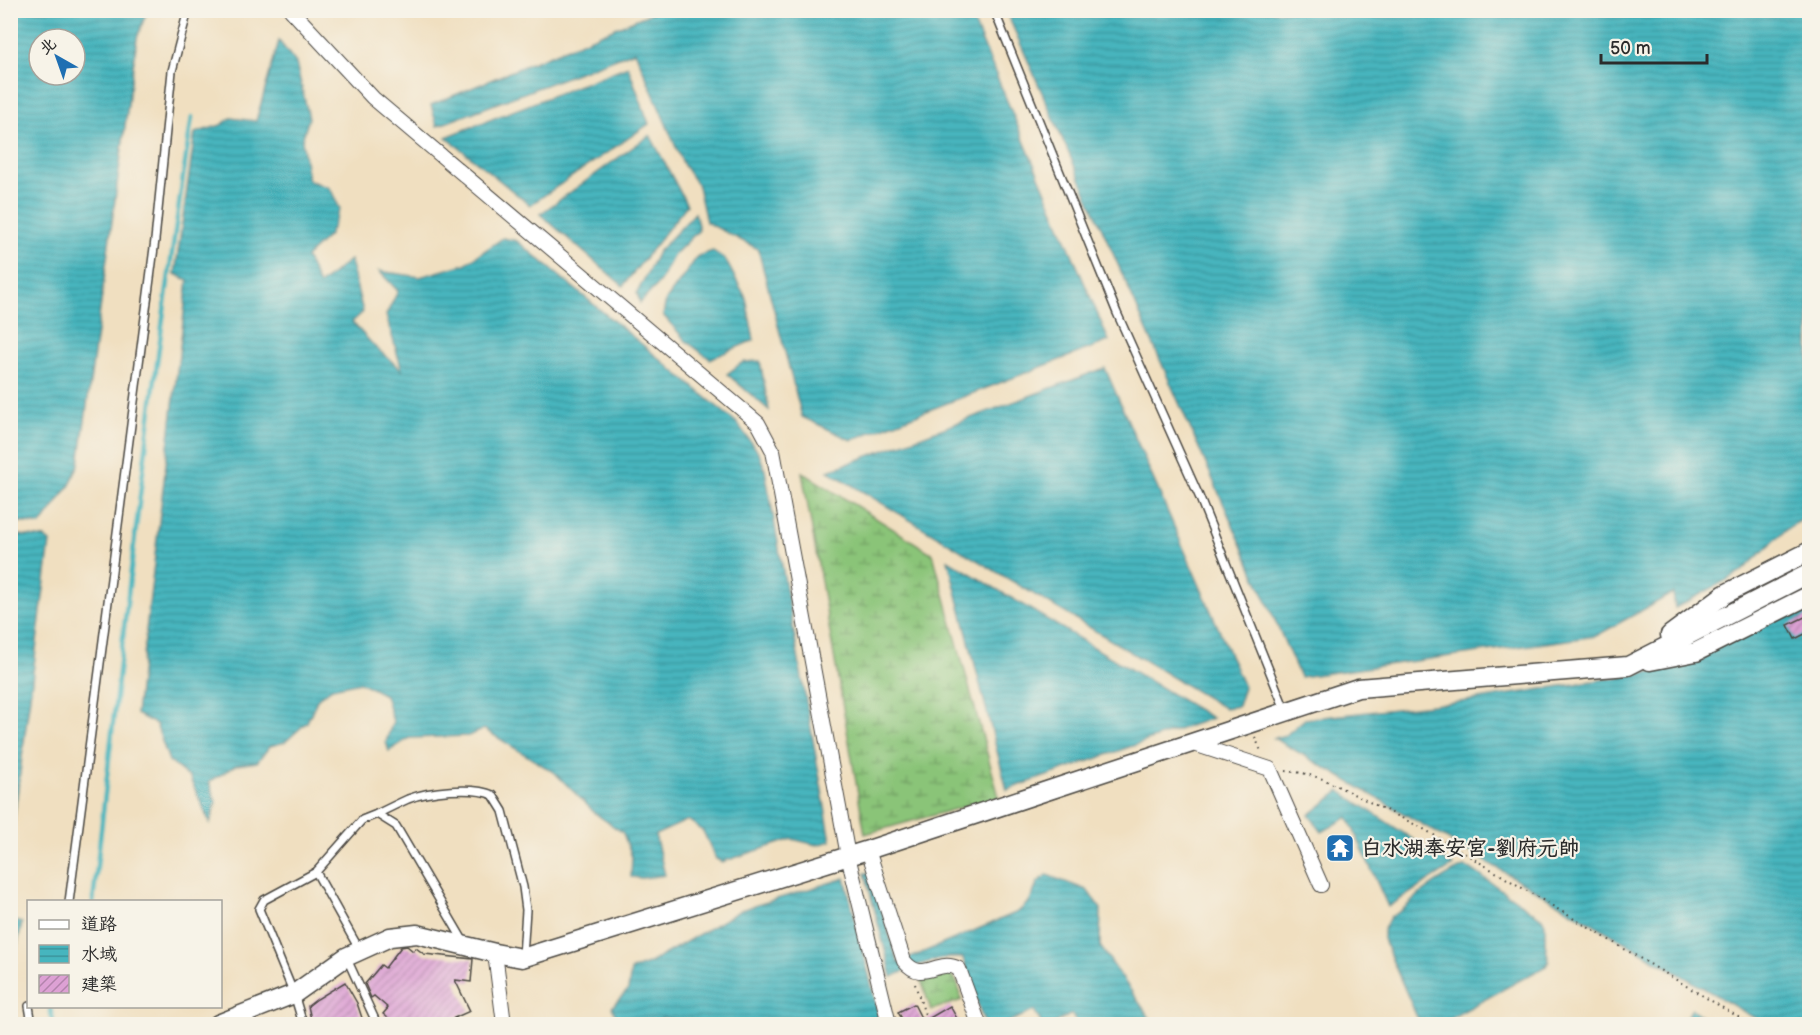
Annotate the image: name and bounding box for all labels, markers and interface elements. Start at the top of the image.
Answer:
north arrow [27,27,87,87]
scale bar [1601,27,1708,65]
text: 北 [36,34,61,59]
text: 50 m [1610,38,1651,59]
temple icon: 白水湖奉安宮-劉府元帥 [1324,832,1356,864]
place label: 白水湖奉安宮-劉府元帥 [1361,836,1580,861]
legend [27,900,222,1008]
text: 道路 [81,914,117,935]
text: 水域 [81,944,117,965]
text: 建築 [81,974,117,995]

